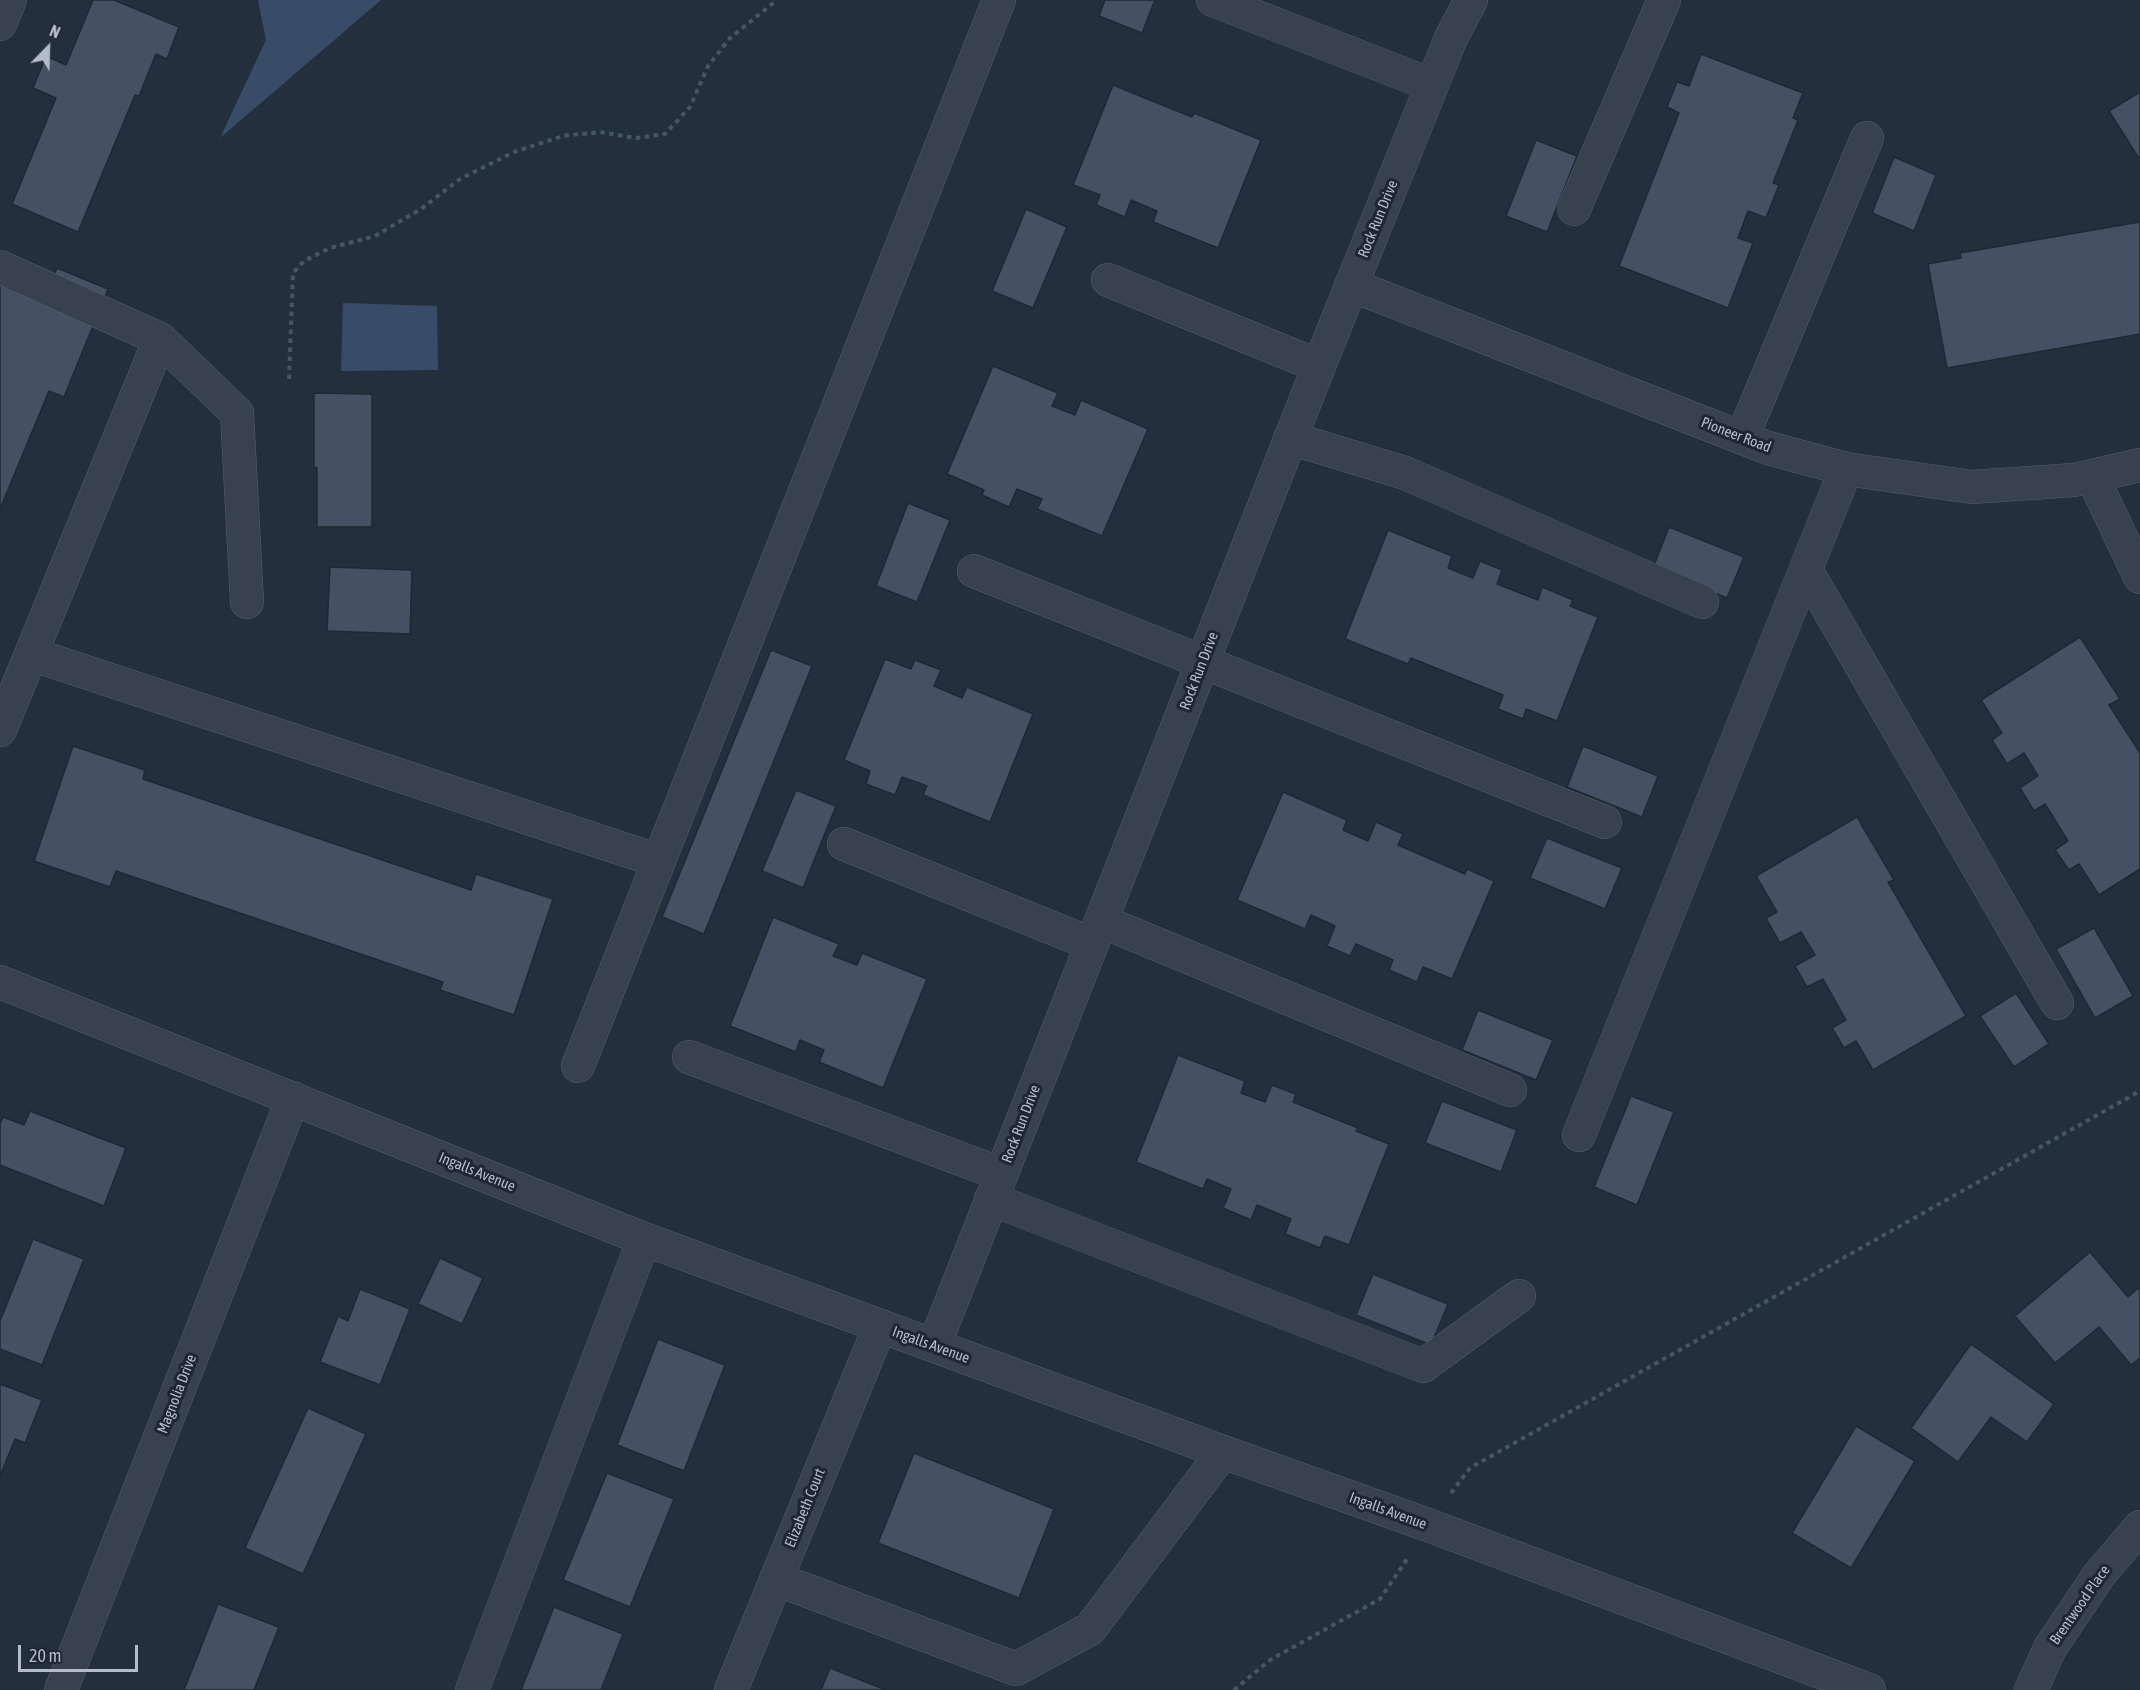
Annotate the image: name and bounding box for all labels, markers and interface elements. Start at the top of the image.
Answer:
north arrow [18,18,78,78]
text: N [47,21,63,42]
street label: Rock Run Drive [1354,178,1402,260]
street label: Pioneer Road [1698,413,1774,457]
street label: Rock Run Drive [1176,630,1222,712]
street label: Rock Run Drive [998,1083,1044,1165]
street label: Ingalls Avenue [436,1148,518,1196]
street label: Ingalls Avenue [890,1323,972,1367]
street label: Magnolia Drive [154,1352,200,1436]
street label: Elizabeth Court [781,1466,829,1550]
street label: Ingalls Avenue [1347,1489,1429,1533]
street label: Brentwood Place [2046,1562,2114,1648]
scale bar [21,1633,141,1671]
text: 20 m [29,1645,61,1666]

